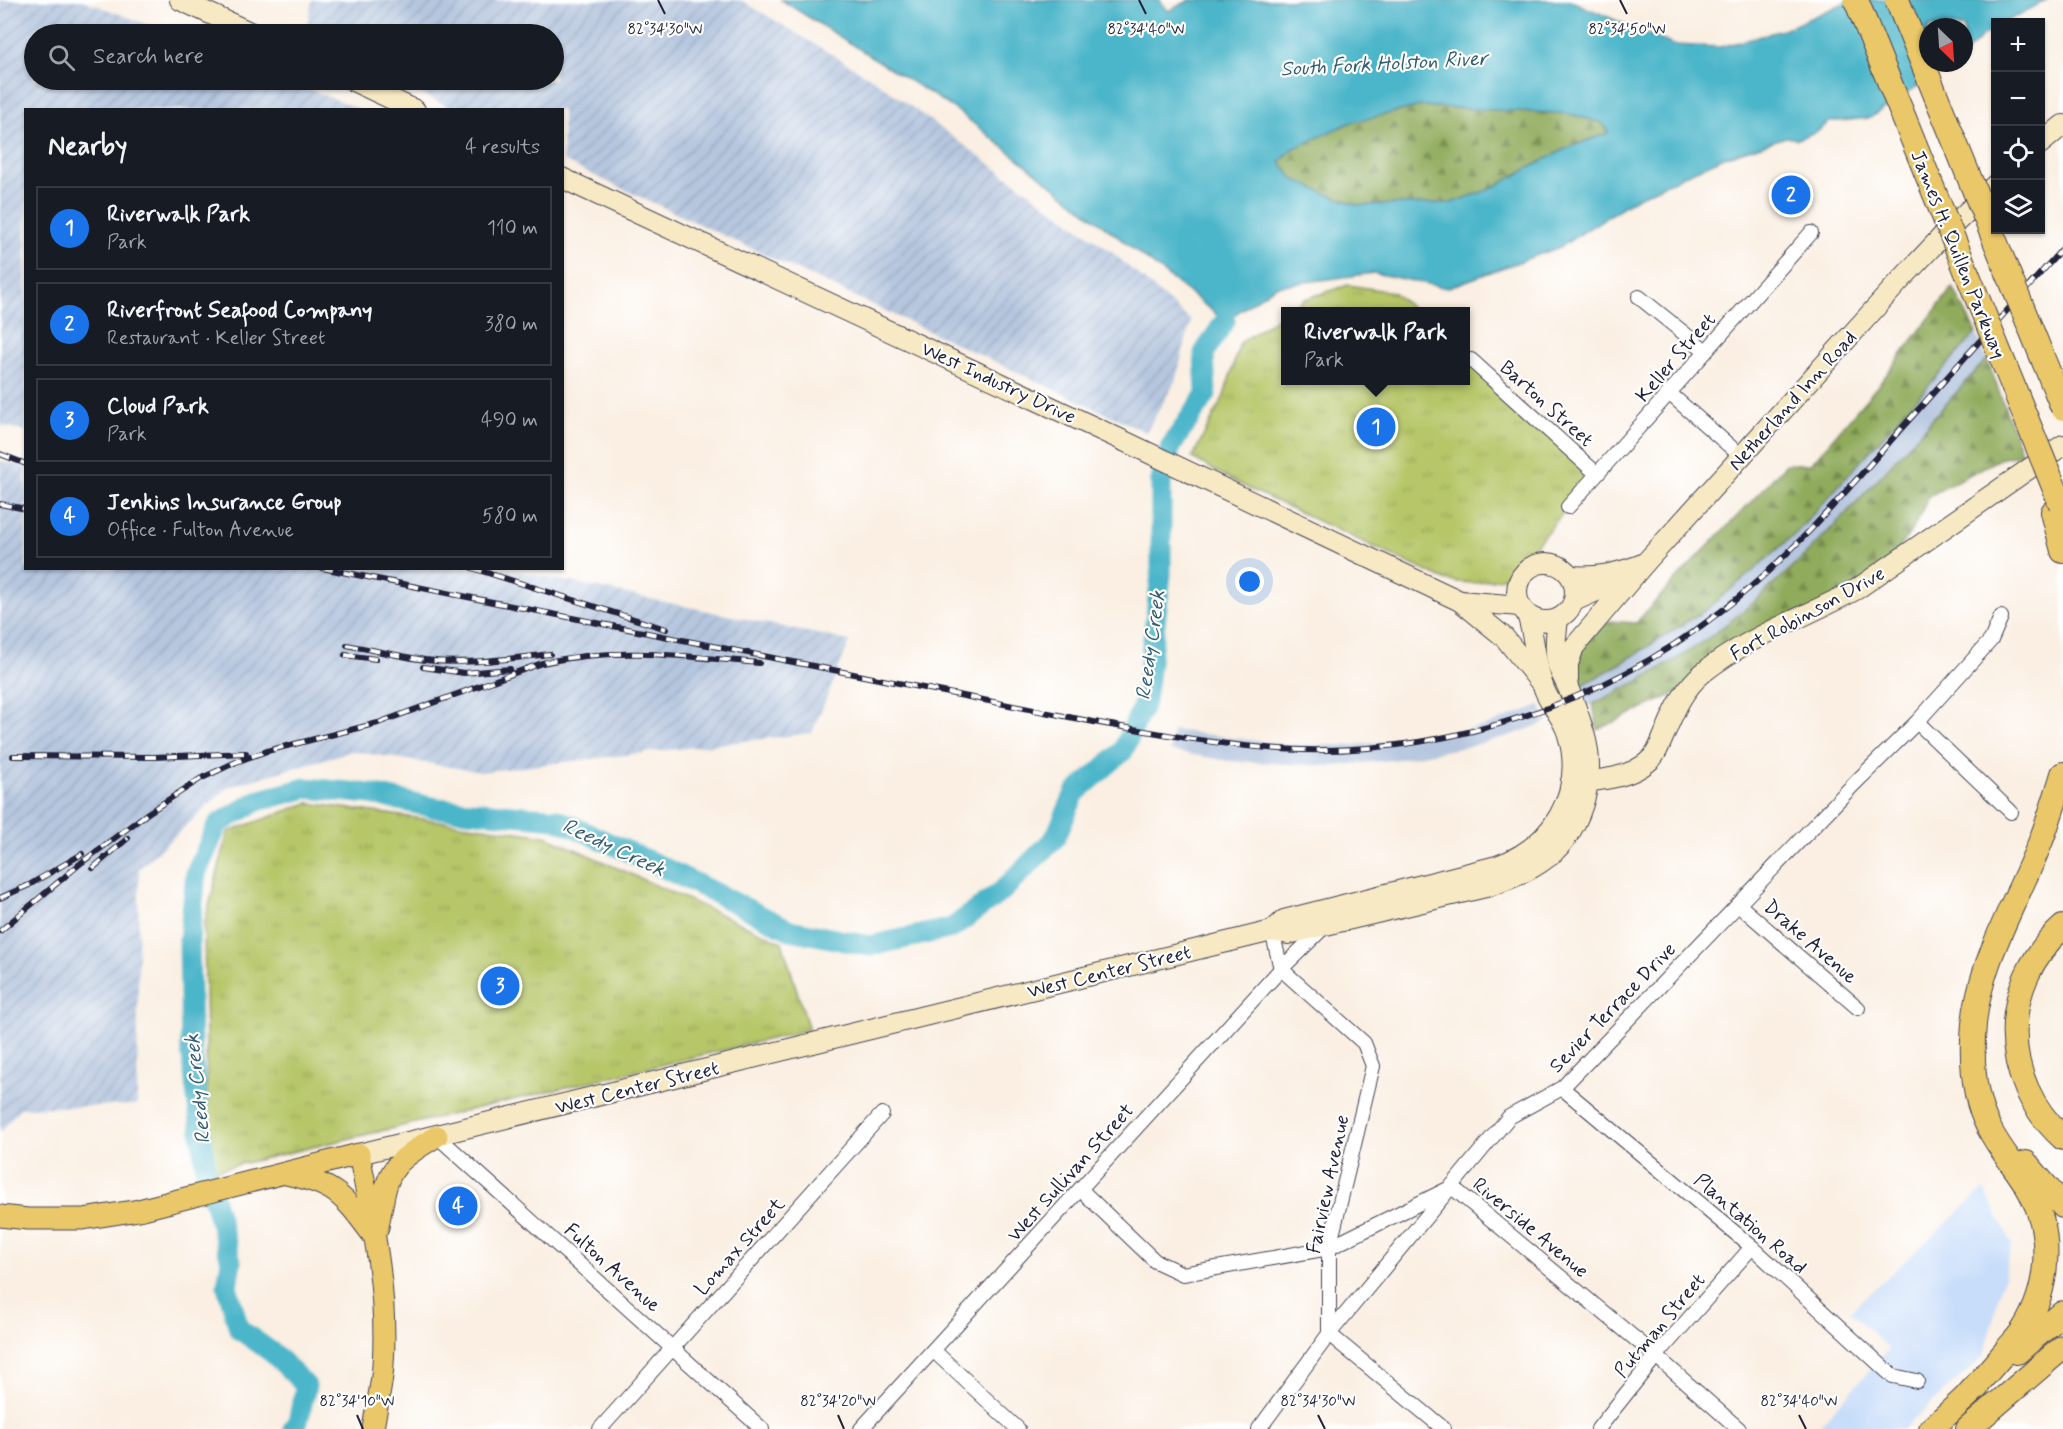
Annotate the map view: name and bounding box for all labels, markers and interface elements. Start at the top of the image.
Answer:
north arrow [1919,18,1973,72]
map controls [1991,18,2045,234]
button: + [1991,18,2045,72]
text: 82°34'30"W [628,20,702,40]
text: 82°34'40"W [1108,20,1184,40]
text: 82°34'50"W [1588,20,1666,40]
search box [24,24,564,90]
icon: search [45,41,78,74]
text: Search here [93,43,204,71]
water label: South Fork Holston River [1280,44,1491,83]
button: − [1991,72,2045,126]
button: locate [1991,126,2045,180]
text: Nearby [48,130,127,164]
text: 4 results [465,134,540,161]
street label: James H. Quillen Parkway [1903,146,2012,363]
pin: 2 [1772,172,1810,218]
button: layers [1991,180,2045,234]
text: Riverwalk Park [107,201,250,229]
text: 1 [65,215,74,242]
text: 110 m [487,215,538,242]
text: Park [107,229,147,256]
text: Riverfront Seafood Company [107,297,372,325]
popup [1281,307,1470,385]
street label: Keller Street [1630,308,1722,408]
text: 2 [65,311,74,338]
text: 380 m [485,311,538,338]
text: Riverwalk Park [1304,319,1447,347]
text: Restaurant · Keller Street [107,325,325,352]
street label: Netherland Inn Road [1723,325,1863,477]
street label: West Industry Drive [917,336,1080,431]
text: Park [1304,347,1344,374]
street label: Barton Street [1493,355,1599,453]
text: Cloud Park [107,393,209,421]
pin: 1 [1356,404,1396,450]
text: 3 [65,407,74,434]
text: 490 m [481,407,538,434]
text: Park [107,421,147,448]
text: Jenkins Insurance Group [107,489,342,517]
text: 4 [64,503,75,530]
text: 580 m [482,503,538,530]
text: Office · Fulton Avenue [107,517,294,544]
street label: Fort Robinson Drive [1726,561,1890,668]
your location [1235,567,1264,596]
water label: Reedy Creek [1129,588,1173,702]
water label: Reedy Creek [558,812,670,884]
street label: Drake Avenue [1757,894,1863,990]
street label: Sevier Terrace Drive [1544,937,1683,1079]
street label: West Center Street [1025,939,1194,1006]
pin: 3 [480,964,520,1008]
water label: Reedy Creek [178,1032,218,1145]
street label: West Center Street [553,1055,722,1122]
street label: West Sullivan Street [1002,1098,1141,1248]
street label: Fairview Avenue [1301,1113,1356,1256]
street label: Plantation Road [1688,1167,1812,1281]
street label: Riverside Avenue [1466,1172,1594,1285]
pin: 4 [438,1184,478,1228]
street label: Lomax Street [689,1192,792,1302]
street label: Fulton Avenue [558,1217,666,1319]
street label: Putman Street [1608,1268,1712,1384]
text: 82°34'10"W [320,1392,394,1412]
text: 82°34'20"W [800,1392,876,1412]
text: 82°34'30"W [1281,1392,1355,1412]
text: 82°34'40"W [1761,1392,1837,1412]

